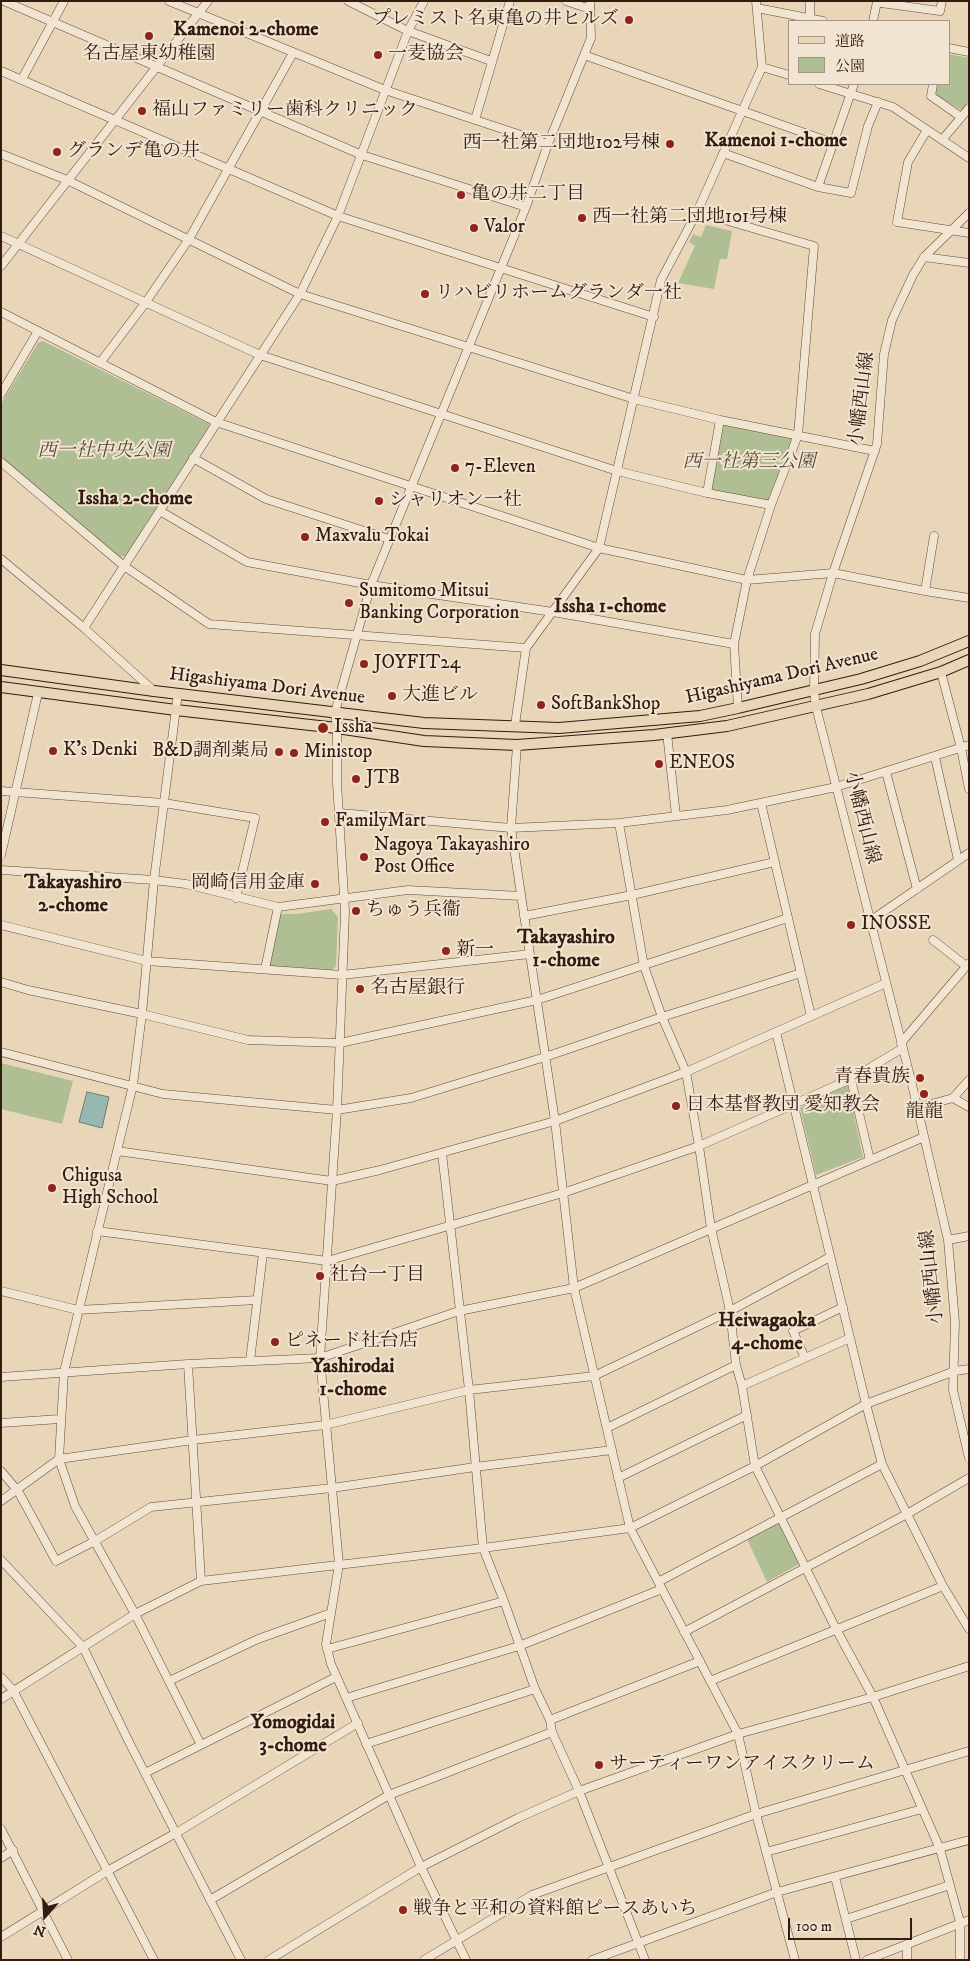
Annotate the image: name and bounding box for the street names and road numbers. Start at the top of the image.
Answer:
street label: 小幡西山線 [846,350,880,448]
street label: Higashiyama Dori Avenue [683,644,881,710]
street label: Higashiyama Dori Avenue [168,664,366,710]
street label: 小幡西山線 [838,769,884,867]
street label: 小幡西山線 [917,1229,949,1325]

